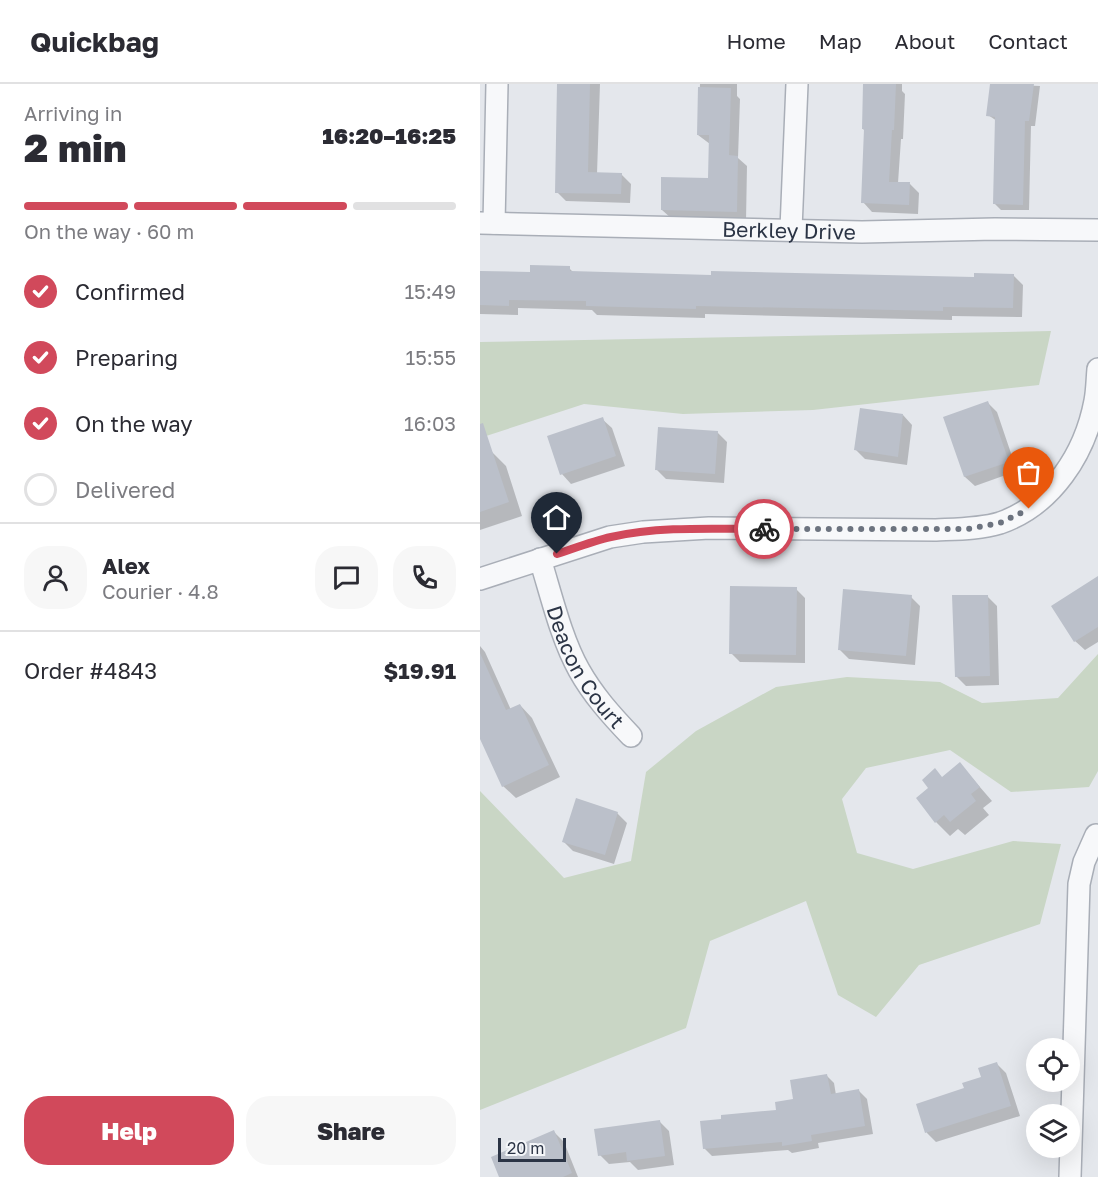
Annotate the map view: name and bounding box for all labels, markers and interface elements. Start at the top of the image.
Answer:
text: Quickbag [30,25,159,58]
text: Home [726,28,786,54]
text: Map [819,28,862,54]
text: About [895,28,955,54]
text: Contact [988,28,1068,54]
text: Arriving in [24,101,122,125]
text: 16:20–16:25 [322,122,456,149]
text: 2 min [24,124,127,171]
street label: Berkley Drive [722,216,856,245]
text: On the way · 60 m [24,219,194,243]
icon: check [24,275,57,308]
text: Confirmed [75,278,185,305]
text: 15:49 [404,279,456,303]
icon: check [24,341,57,374]
text: Preparing [75,344,178,371]
text: 15:55 [406,345,456,369]
icon: check [24,407,57,440]
text: On the way [75,410,193,437]
text: 16:03 [404,411,456,435]
pin [1003,447,1054,509]
icon: bag [1012,456,1045,489]
text: Delivered [75,476,175,503]
pin [531,492,582,554]
courier [734,499,794,559]
icon: home [540,501,573,534]
icon: bike [748,513,781,546]
button: person [24,546,87,609]
button: chat [315,546,378,609]
button: phone [393,546,456,609]
text: Alex [102,552,150,579]
text: Courier · 4.8 [102,579,219,603]
street label: Deacon Court [542,602,630,734]
text: Order #4843 [24,657,157,684]
text: $19.91 [384,657,456,684]
map controls [1026,1038,1080,1158]
button: locate [1026,1038,1080,1092]
button: Help [24,1096,234,1165]
button: Share [246,1096,456,1165]
button: layers [1026,1104,1080,1158]
scale bar [498,1135,566,1162]
text: 20 m [507,1138,544,1158]

